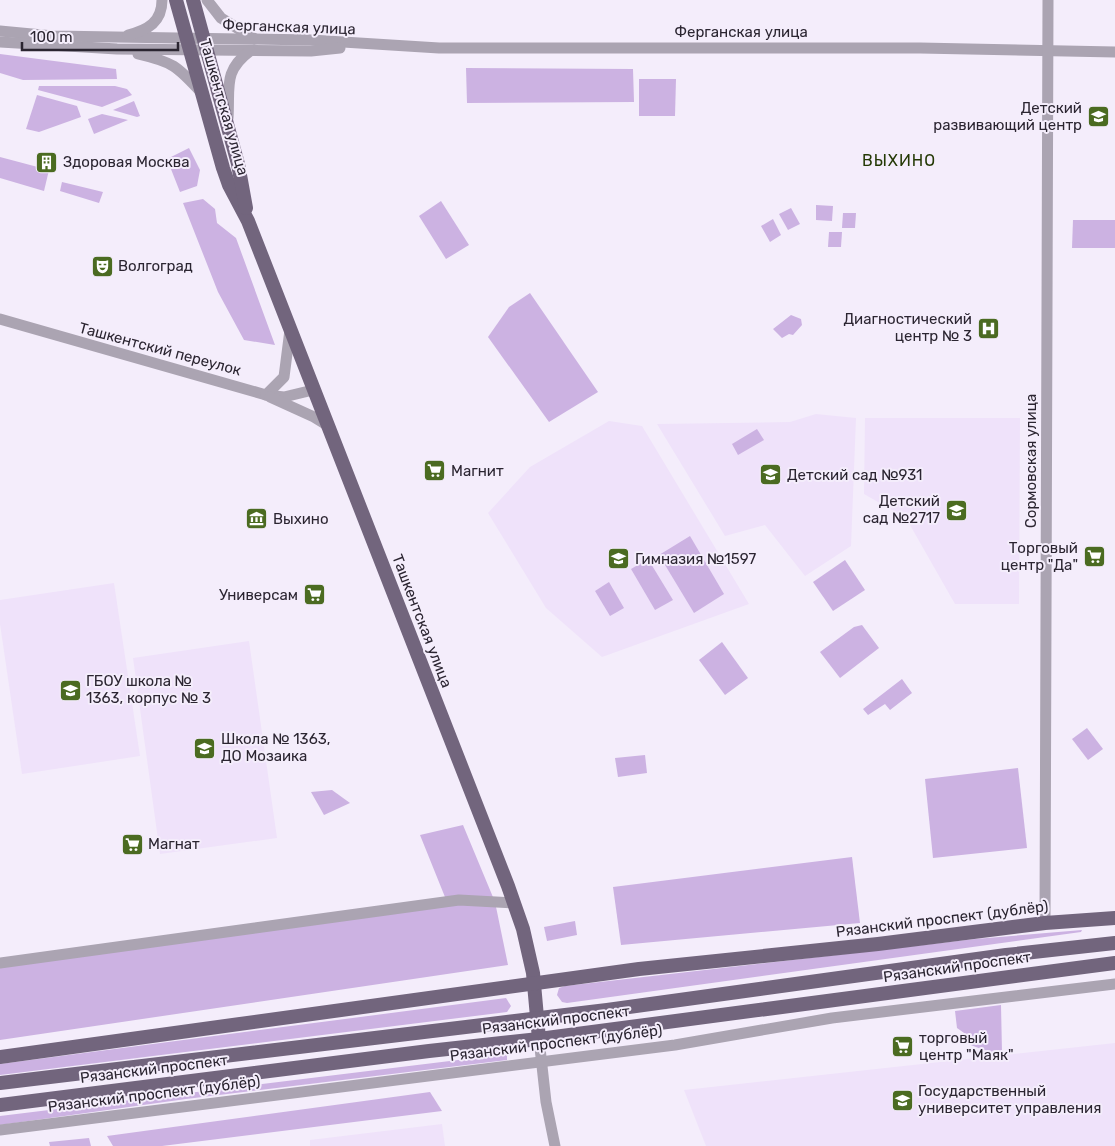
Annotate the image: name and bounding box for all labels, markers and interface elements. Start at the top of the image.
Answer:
street label: Ферганская улица [222,16,356,38]
scale bar [22,20,179,52]
street label: Ферганская улица [674,23,808,41]
text: 100 m [30,28,72,46]
street label: Ташкентская улица [196,37,252,177]
place label: Детский развивающий центр [933,99,1082,134]
school or university icon: Детский развивающий центр [1086,105,1110,129]
building icon: Здоровая Москва [35,150,59,174]
district label: ВЫХИНО [862,151,936,170]
place label: Здоровая Москва [63,153,190,171]
theatre icon: Волгоград [90,254,114,278]
place label: Волгоград [118,257,193,275]
place label: Диагностический центр № 3 [843,310,972,345]
hospital icon: Диагностический центр № 3 [976,316,1000,340]
street label: Ташкентский переулок [77,319,243,379]
street label: Сормовская улица [1022,394,1040,528]
supermarket icon: Магнит [423,459,447,483]
place label: Магнит [451,462,504,480]
school or university icon: Детский сад №931 [759,463,783,487]
place label: Детский сад №931 [787,466,922,484]
place label: Детский сад №2717 [863,492,940,527]
school or university icon: Детский сад №2717 [944,498,968,522]
museum icon: Выхино [245,507,269,531]
place label: Выхино [273,510,329,528]
place label: Торговый центр "Да" [1001,539,1078,574]
supermarket icon: Торговый центр "Да" [1082,545,1106,569]
school or university icon: Гимназия №1597 [607,547,631,571]
place label: Гимназия №1597 [635,550,757,568]
street label: Ташкентская улица [388,552,456,690]
supermarket icon: Универсам [302,583,326,607]
place label: Универсам [219,586,298,604]
place label: ГБОУ школа № 1363, корпус № 3 [86,672,211,707]
school or university icon: ГБОУ школа № 1363, корпус № 3 [58,678,82,702]
place label: Школа № 1363, ДО Мозаика [221,730,330,765]
school or university icon: Школа № 1363, ДО Мозаика [193,736,217,760]
supermarket icon: Магнат [120,832,144,856]
place label: Магнат [148,835,200,853]
street label: Рязанский проспект (дублёр) [835,897,1049,941]
street label: Рязанский проспект [882,948,1032,986]
street label: Рязанский проспект [481,1002,631,1038]
street label: Рязанский проспект (дублёр) [449,1021,663,1065]
place label: торговый центр "Маяк" [919,1029,1014,1064]
supermarket icon: торговый центр "Маяк" [891,1035,915,1059]
street label: Рязанский проспект [79,1051,229,1087]
street label: Рязанский проспект (дублёр) [47,1072,261,1116]
place label: Государственный университет управления [918,1082,1101,1117]
school or university icon: Государственный университет управления [890,1088,914,1112]

